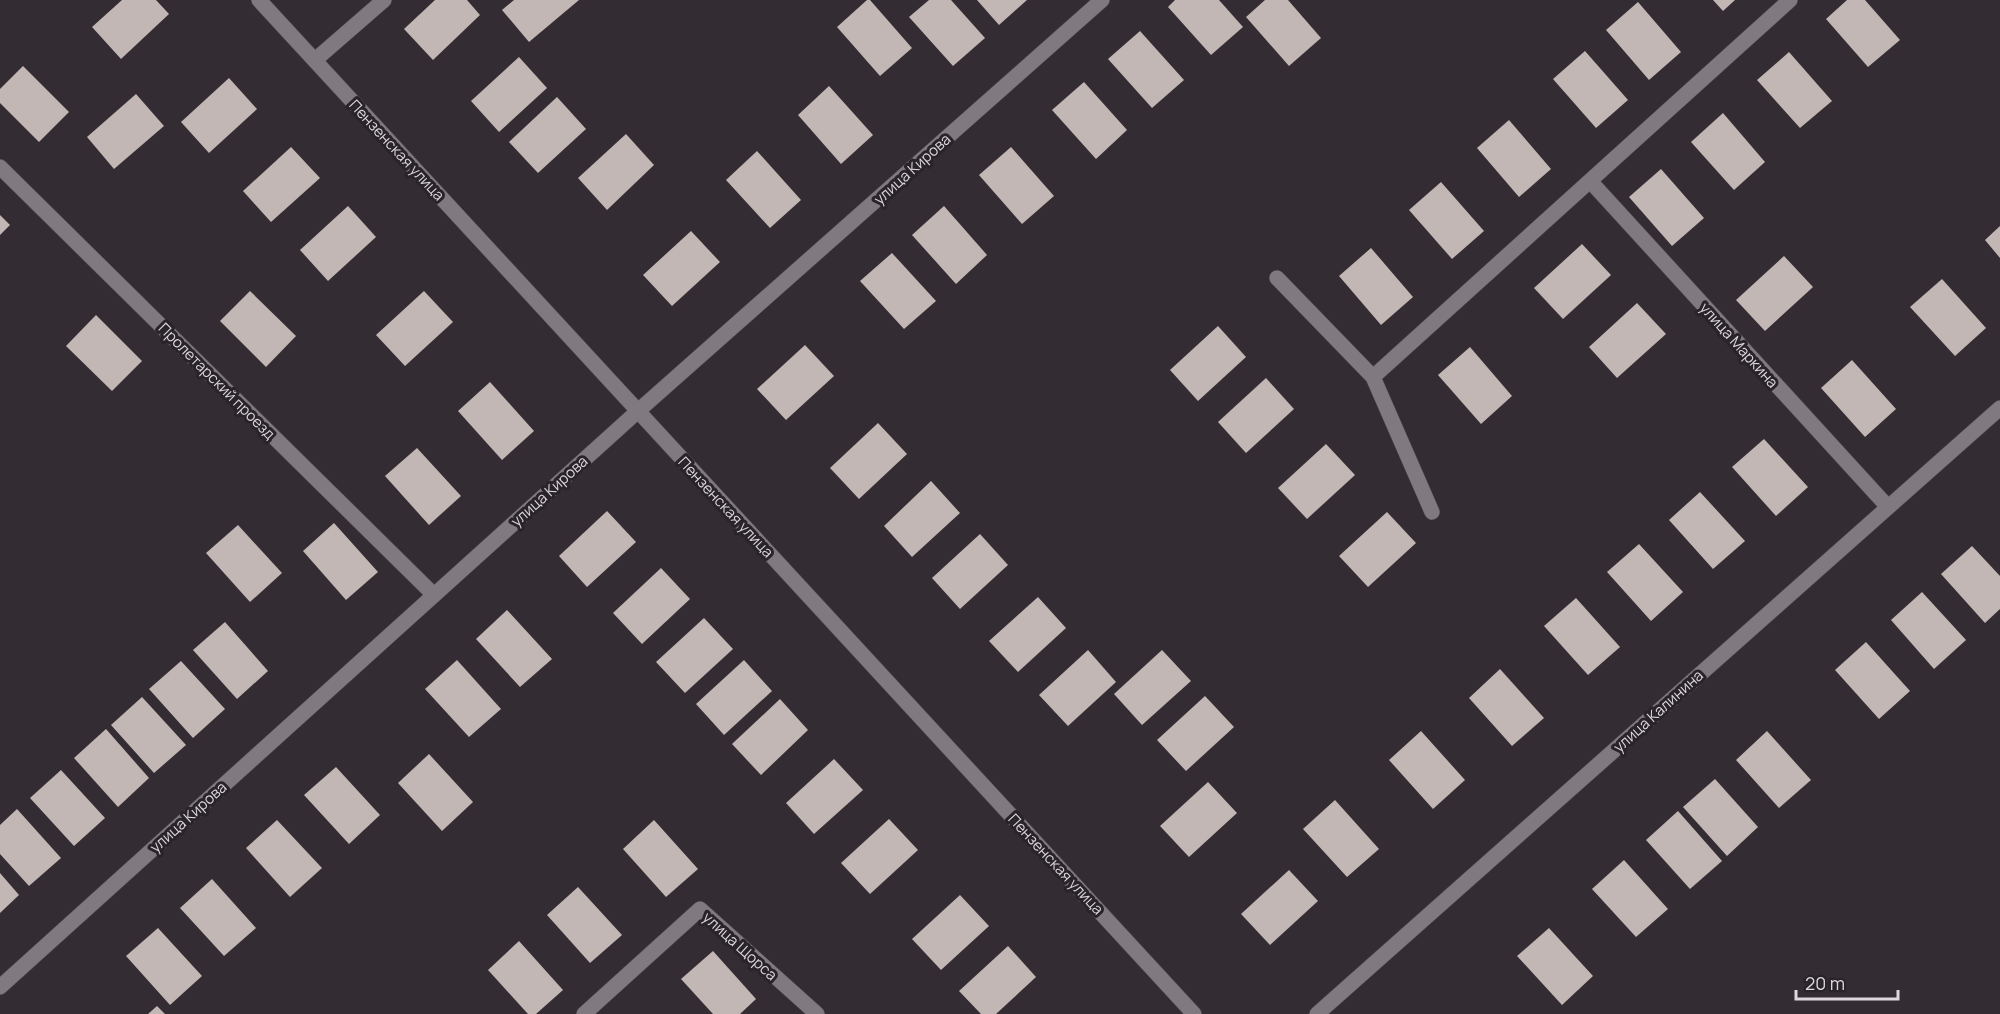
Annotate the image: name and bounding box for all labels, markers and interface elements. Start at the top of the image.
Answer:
street label: Пензенская улица [345,95,449,205]
street label: улица Кирова [869,129,955,209]
street label: улица Маркина [1695,298,1783,392]
street label: Пролетарский проезд [154,318,280,444]
street label: улица Кирова [506,451,592,531]
street label: Пензенская улица [674,452,778,562]
street label: улица Калинина [1608,665,1708,757]
street label: улица Кирова [145,777,231,857]
street label: Пензенская улица [1004,809,1108,919]
street label: улица Щорса [698,907,782,985]
scale bar [1796,963,1898,1001]
text: 20 m [1805,971,1845,995]

